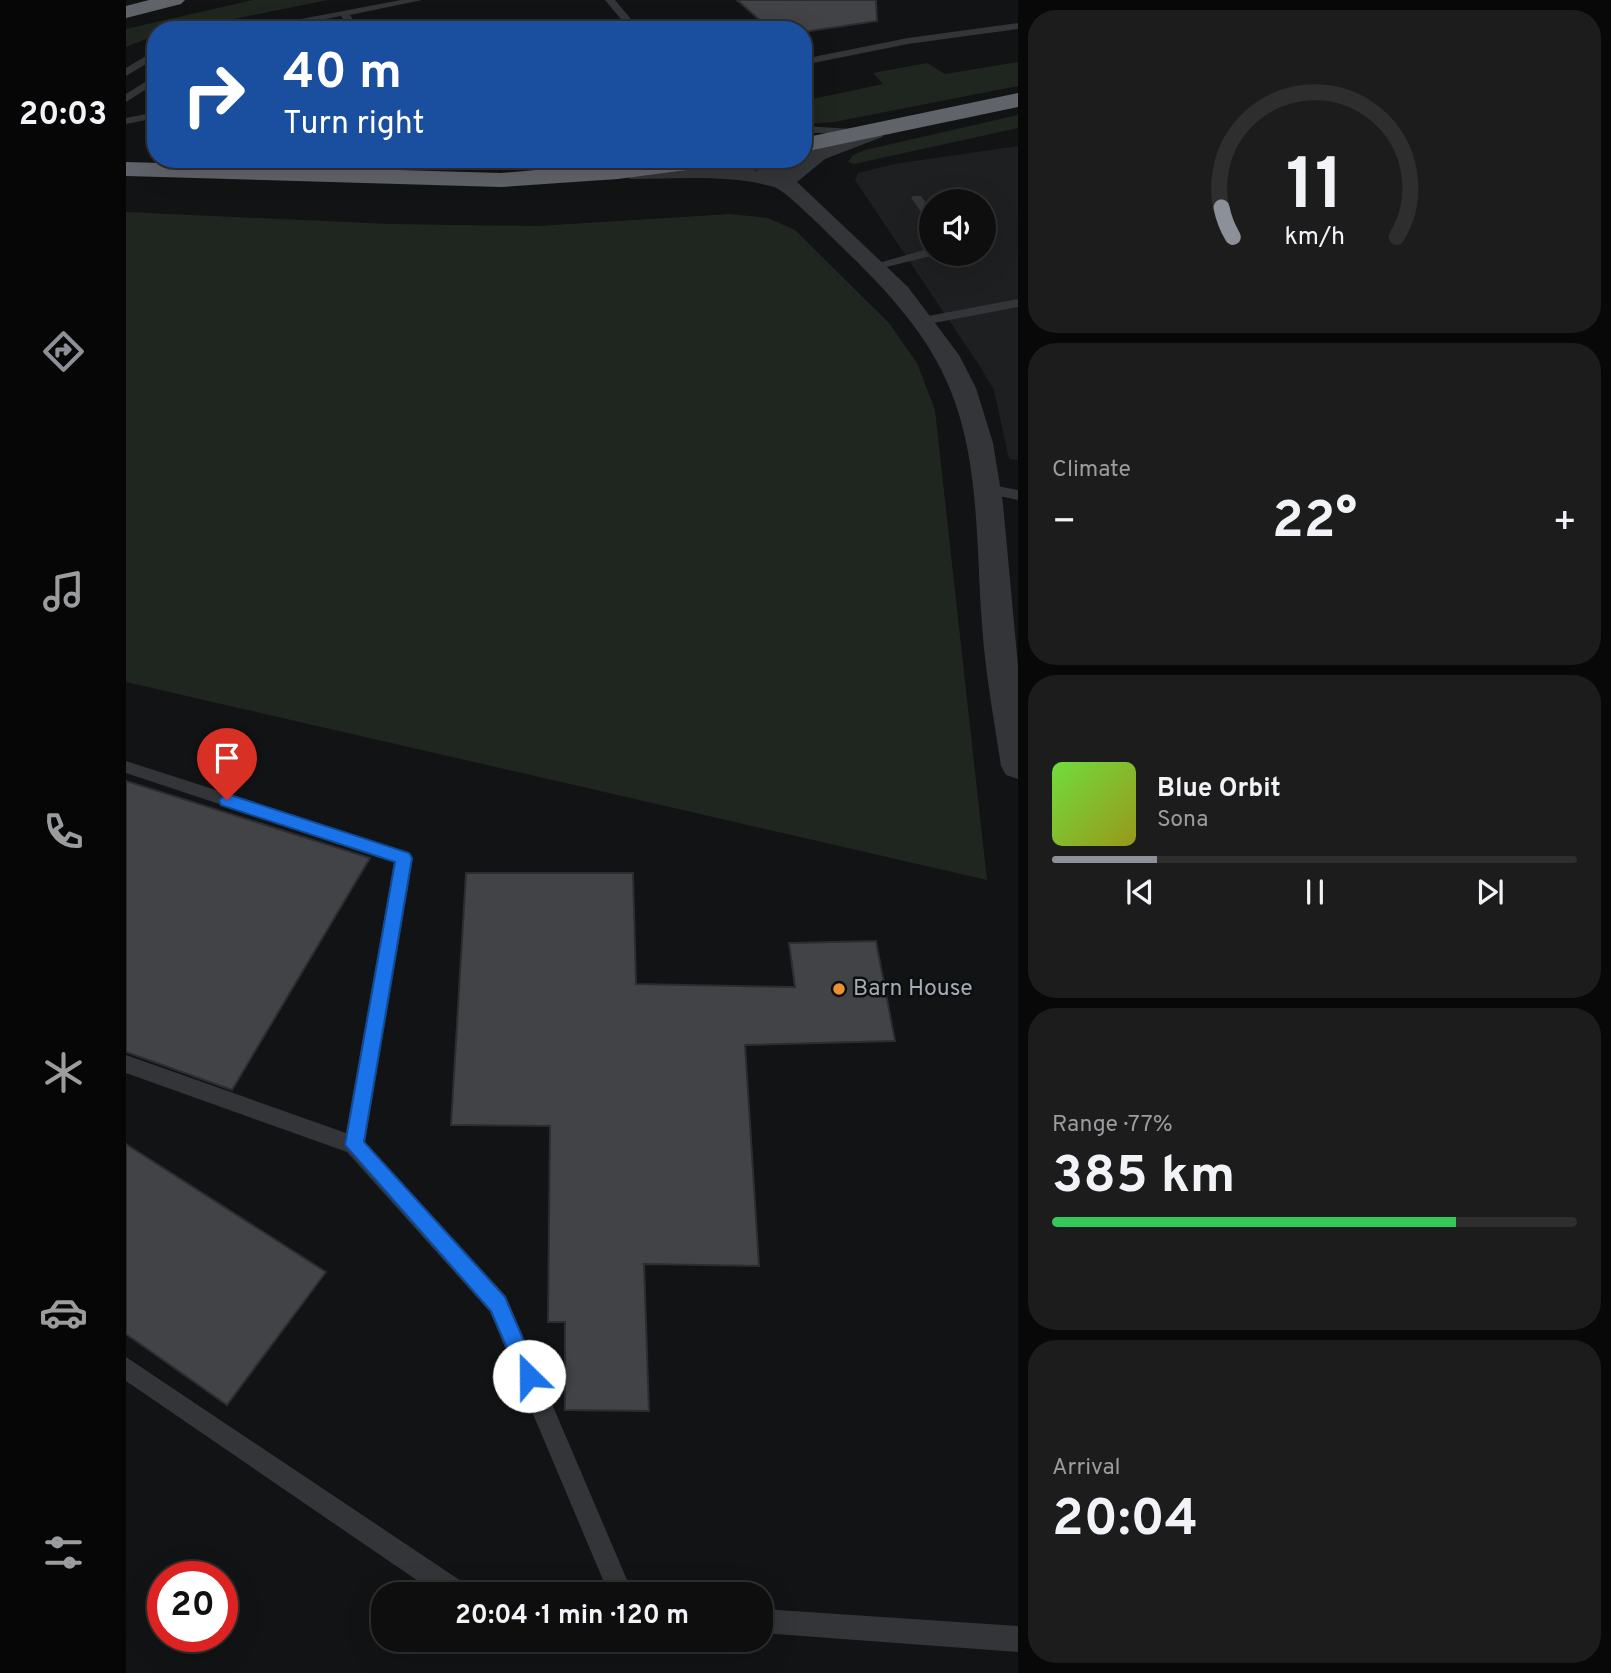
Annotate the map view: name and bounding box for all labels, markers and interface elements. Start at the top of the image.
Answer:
text: 40 m [283,44,402,106]
icon: right [168,49,259,140]
text: 20:03 [19,96,107,136]
text: Turn right [283,105,425,145]
text: 11 [1285,144,1344,236]
map controls [919,189,996,266]
button: sound [919,189,996,266]
text: km/h [1284,222,1345,254]
icon: directions [39,327,88,376]
text: Climate [1052,456,1131,485]
text: 22° [1272,490,1357,556]
text: − [1052,499,1077,548]
text: + [1552,499,1577,548]
icon: music [39,567,88,616]
pin [197,728,257,800]
icon: arrive [208,739,246,777]
text: Blue Orbit [1157,773,1281,806]
text: Sona [1157,806,1208,835]
icon: phone [39,807,88,856]
icon: previous [1121,873,1159,911]
icon: pause [1296,873,1334,911]
icon: next [1471,873,1509,911]
place label: Barn House [853,975,973,1004]
marker: Barn House [831,981,847,997]
icon: climate [39,1048,88,1097]
text: Range · 77% [1052,1111,1173,1140]
text: 385 km [1052,1145,1235,1211]
icon: car [39,1288,88,1337]
position arrow [492,1339,566,1413]
text: Arrival [1052,1454,1121,1483]
text: 20:04 [1052,1488,1198,1554]
icon: filters [39,1528,88,1577]
speed limit sign: 20 [147,1561,238,1652]
text: 20:04 · 1 min · 120 m [455,1600,689,1633]

